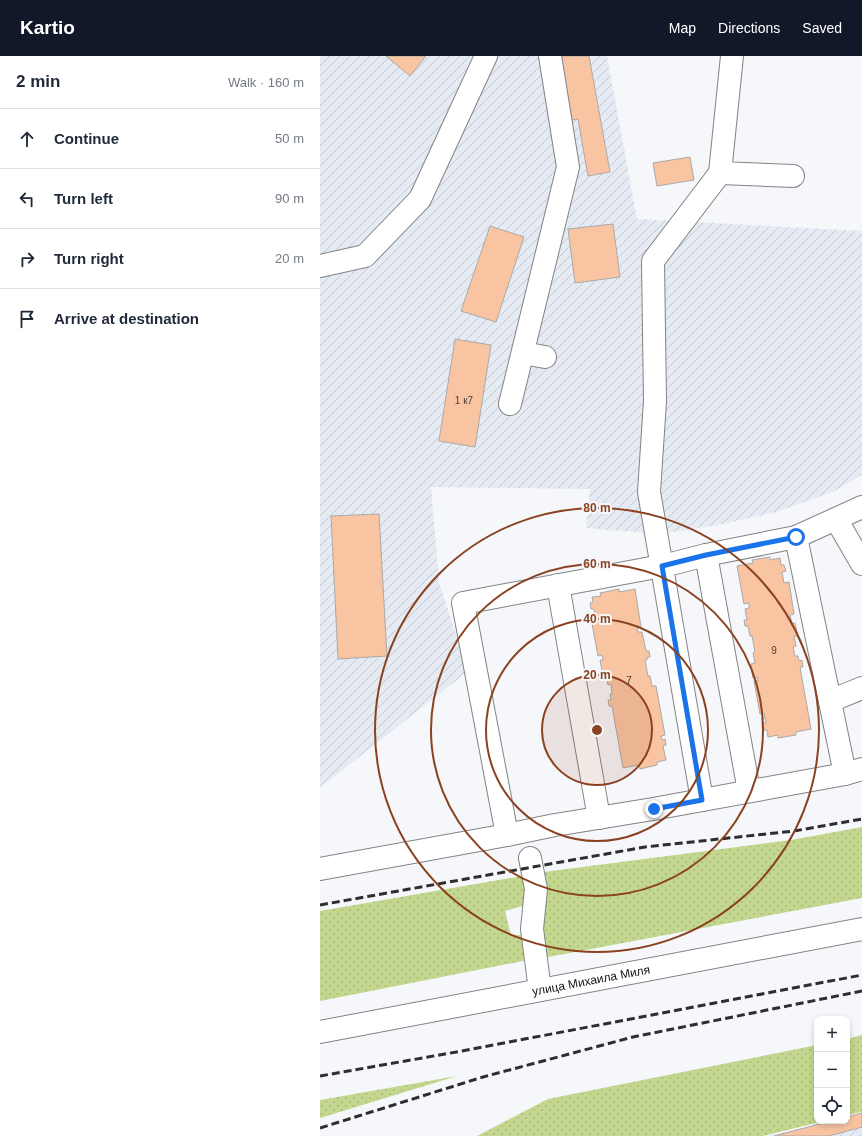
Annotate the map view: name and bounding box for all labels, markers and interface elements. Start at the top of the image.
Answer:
text: Kartio [20,17,75,38]
text: Map [669,20,696,36]
text: Directions [718,20,780,36]
text: Saved [802,20,842,36]
text: 2 min [16,72,60,91]
text: Walk · 160 m [228,75,304,90]
icon: ahead [16,128,38,150]
text: Continue [54,130,119,147]
text: 50 m [275,131,304,146]
icon: left [16,188,38,210]
text: Turn left [54,190,113,207]
text: 90 m [275,191,304,206]
icon: right [16,248,38,270]
text: Turn right [54,250,124,267]
text: 20 m [275,251,304,266]
icon: arrive [16,308,38,330]
text: Arrive at destination [54,310,199,327]
house number: 1 к7 [455,395,474,406]
text: 80 m [583,501,611,515]
route start [787,528,805,546]
text: 60 m [583,557,611,571]
text: 40 m [583,612,611,626]
house number: 9 [771,645,777,656]
text: 20 m [583,668,611,682]
house number: 7 [626,675,632,686]
centre of rings [590,723,604,737]
route end [645,800,663,818]
street label: улица Михаила Миля [531,962,651,999]
map controls [814,1016,850,1124]
button: + [814,1016,850,1052]
button: − [814,1052,850,1088]
button: locate [814,1088,850,1124]

